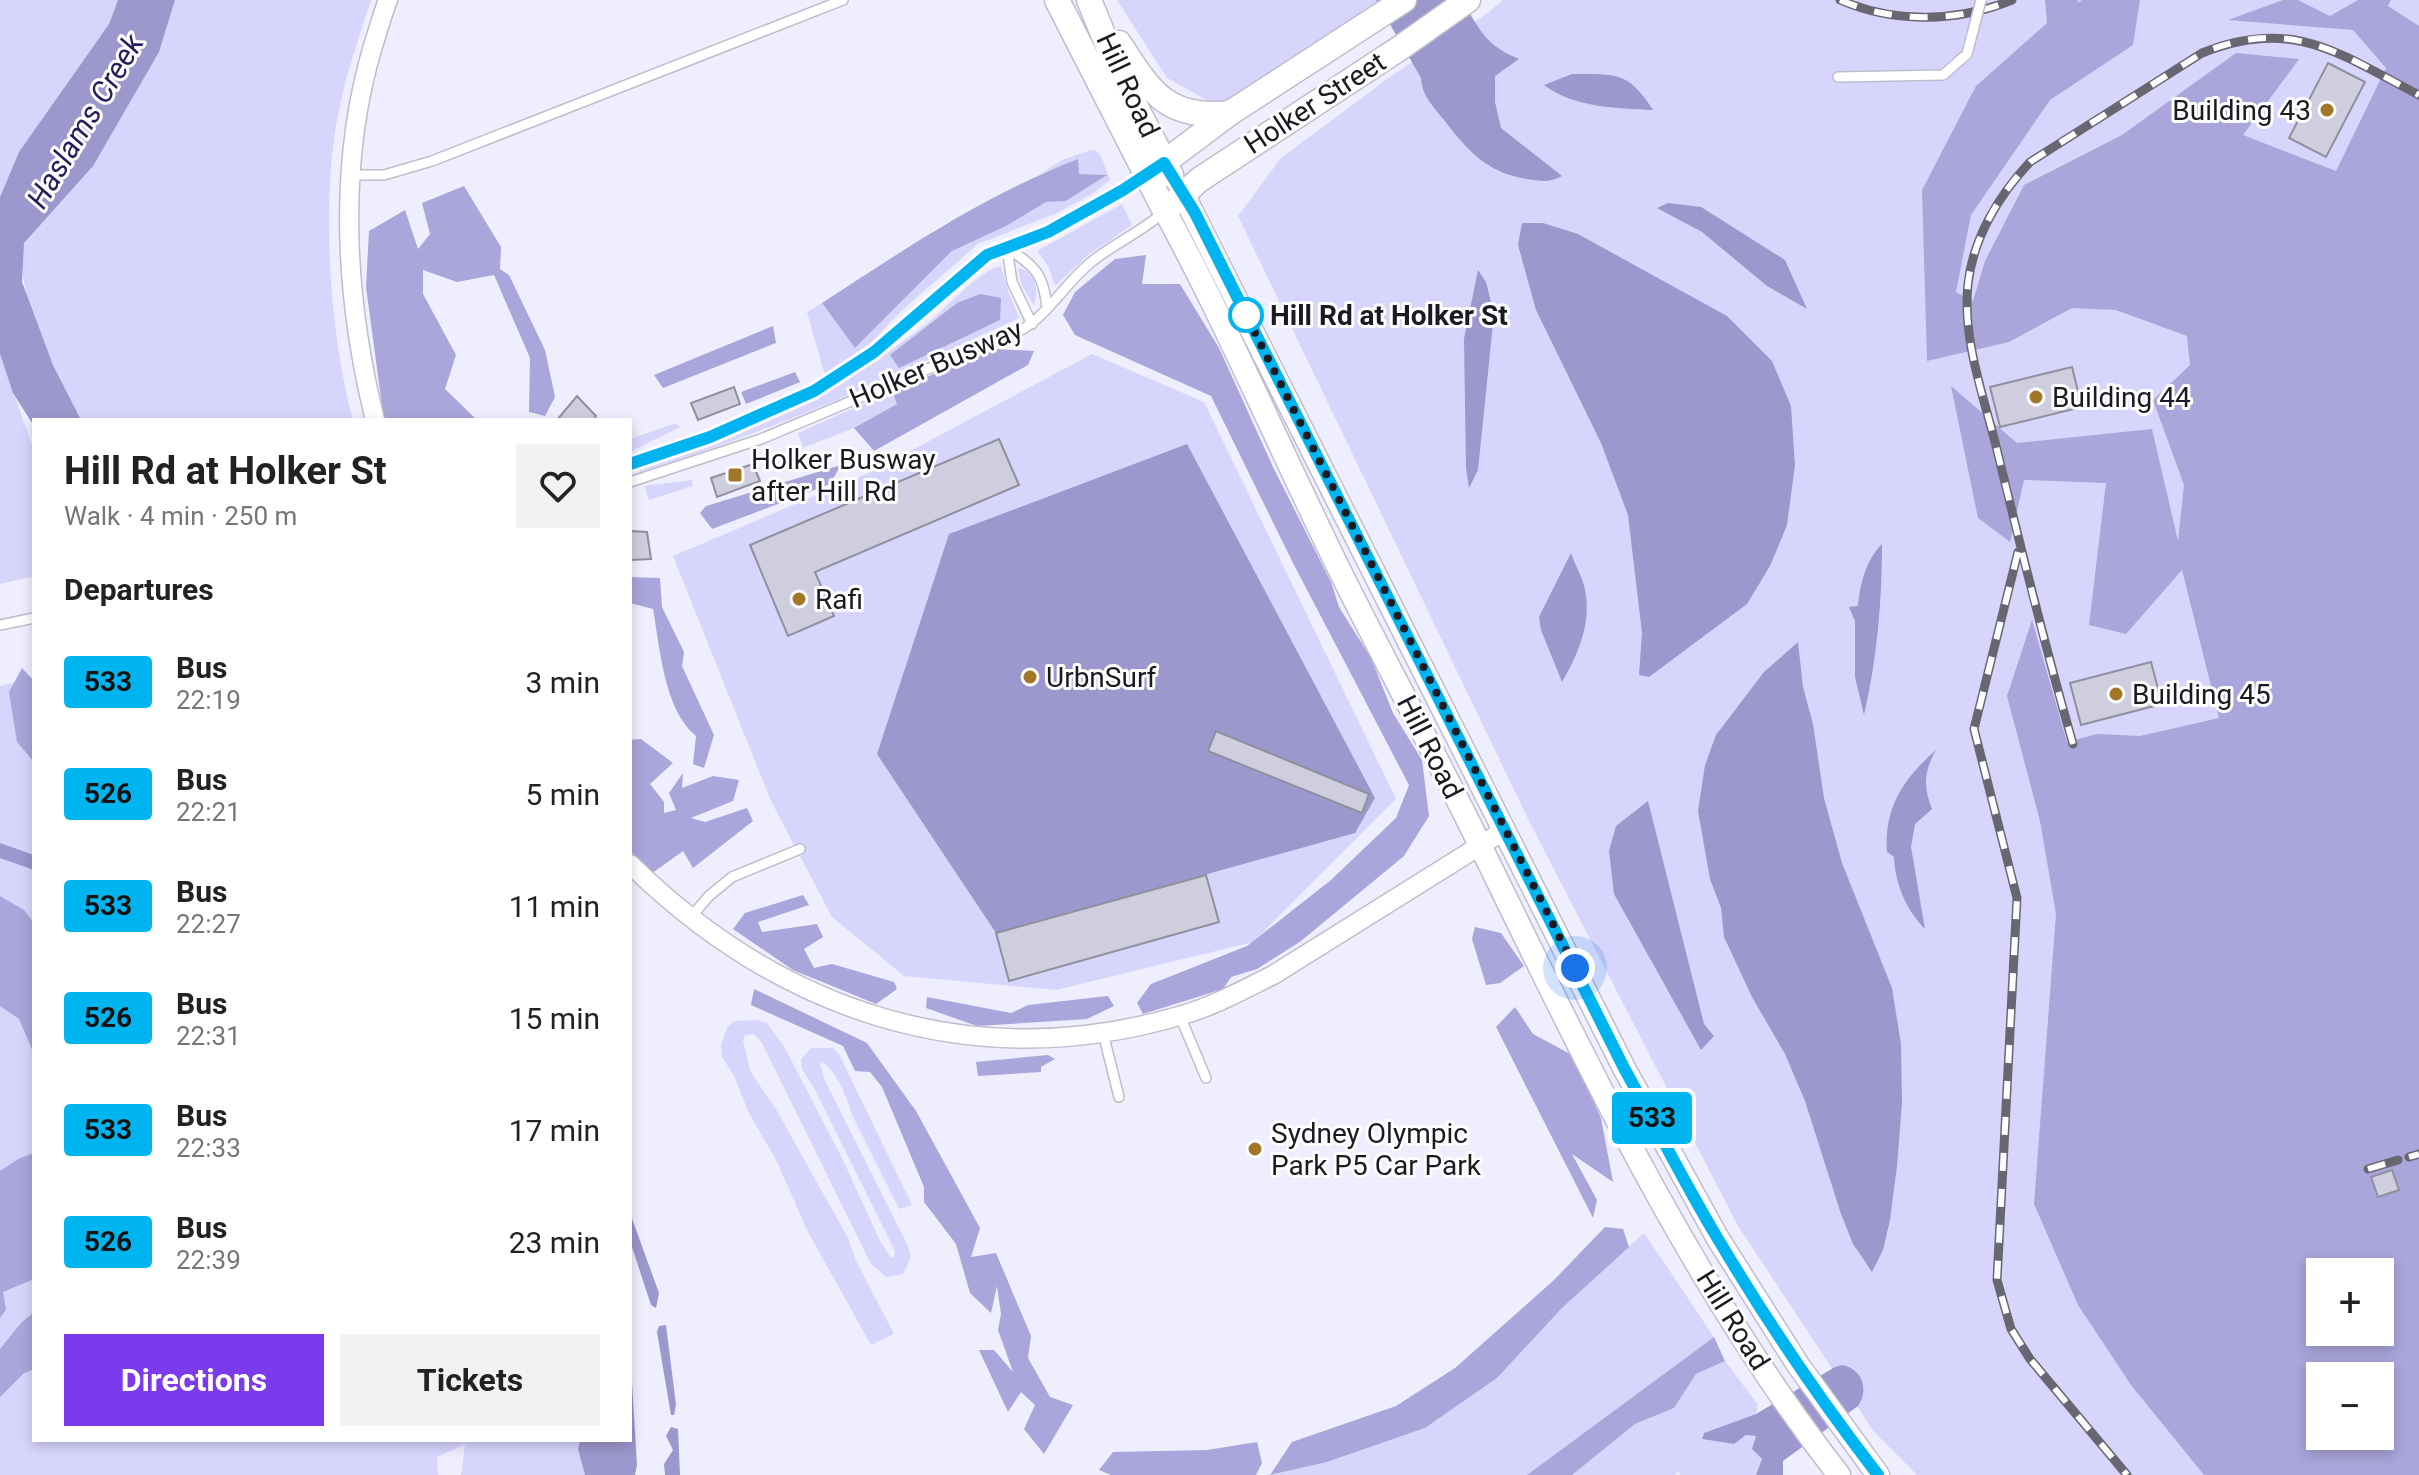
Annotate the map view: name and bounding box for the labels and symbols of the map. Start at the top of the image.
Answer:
water label: Haslams Creek [19,27,151,214]
street label: Hill Road [1089,27,1167,143]
street label: Holker Street [1238,45,1392,161]
place label: Building 43 [2172,94,2311,127]
marker: Building 43 [2318,101,2336,119]
marker: Hill Rd at Holker St [1229,298,1263,332]
place label: Hill Rd at Holker St [1270,299,1508,332]
street label: Holker Busway [845,313,1027,415]
place label: Building 44 [2052,381,2191,414]
marker: Building 44 [2027,388,2045,406]
place label: Holker Busway after Hill Rd [751,443,936,508]
marker: Holker Busway after Hill Rd [726,466,744,484]
place label: Rafi [815,583,863,616]
marker: Rafi [790,590,808,608]
place label: UrbnSurf [1046,661,1157,694]
marker: UrbnSurf [1021,668,1039,686]
place label: Building 45 [2132,678,2271,711]
marker: Building 45 [2107,685,2125,703]
street label: Hill Road [1390,690,1470,804]
your location [1555,948,1595,988]
line badge: 533 [1606,1092,1698,1144]
place label: Sydney Olympic Park P5 Car Park [1271,1117,1482,1182]
marker: Sydney Olympic Park P5 Car Park [1246,1140,1264,1158]
street label: Hill Road [1689,1264,1777,1376]

